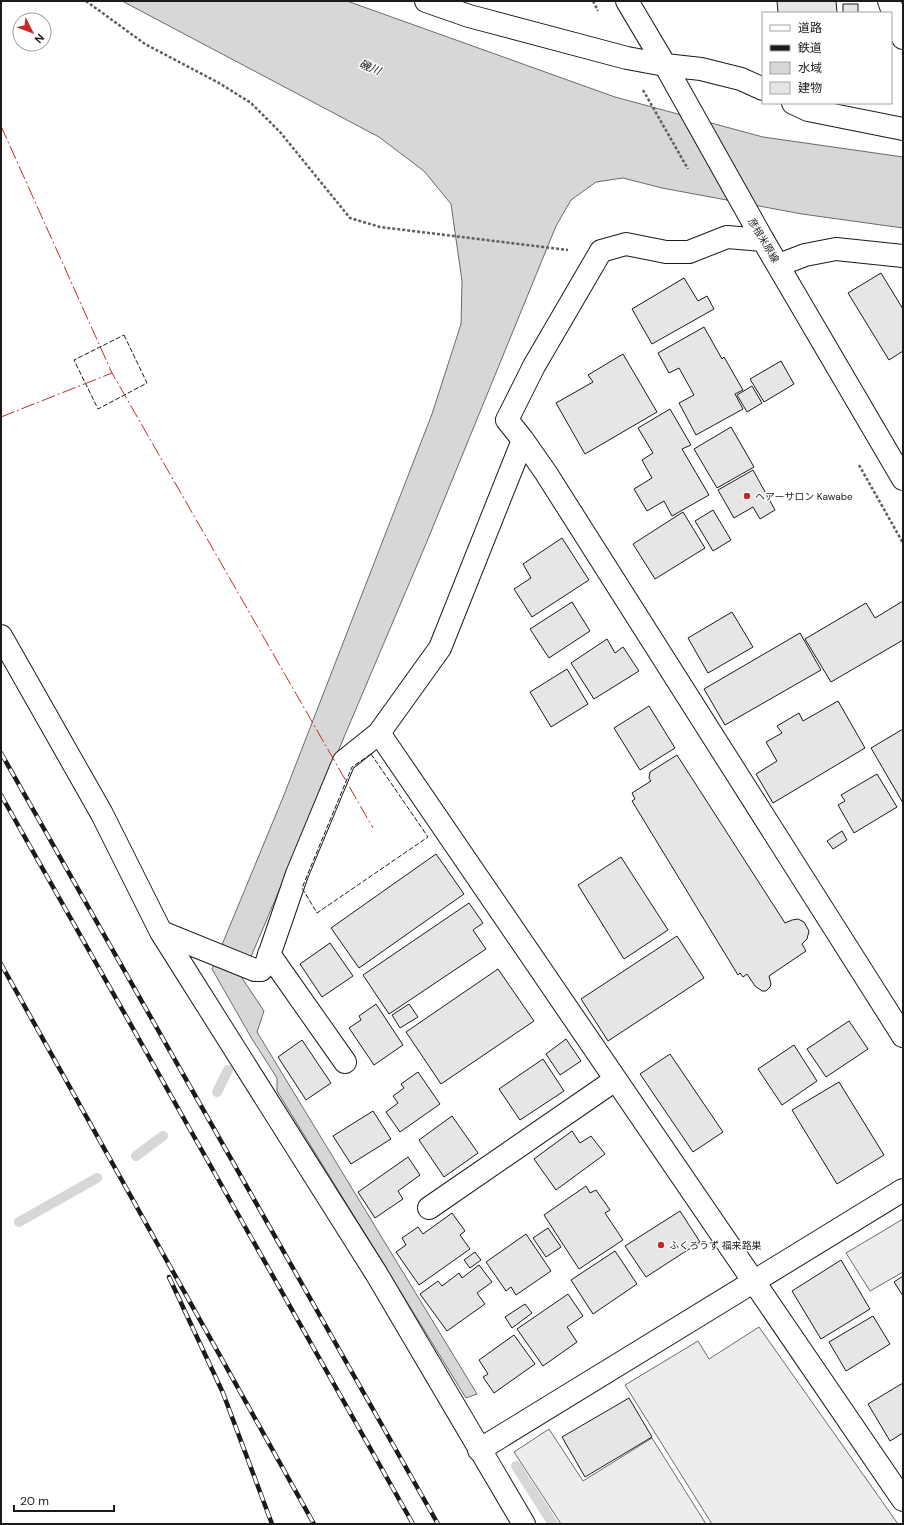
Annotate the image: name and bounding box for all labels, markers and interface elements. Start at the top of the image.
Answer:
north arrow [12,12,52,52]
legend [762,12,892,104]
text: 道路 [798,20,822,36]
text: N [32,31,47,46]
text: 鉄道 [798,40,822,56]
water label: 磯川 [357,56,384,78]
text: 水域 [798,60,822,76]
text: 建物 [798,80,822,96]
street label: 彦根米原線 [745,215,782,265]
place label: ヘアーサロン Kawabe [755,490,853,503]
marker: ヘアーサロン Kawabe [742,491,752,501]
place label: ふくろうず 福来路巣 [669,1239,762,1252]
marker: ふくろうず 福来路巣 [656,1240,666,1250]
scale bar [14,1487,114,1513]
text: 20 m [20,1493,49,1509]

